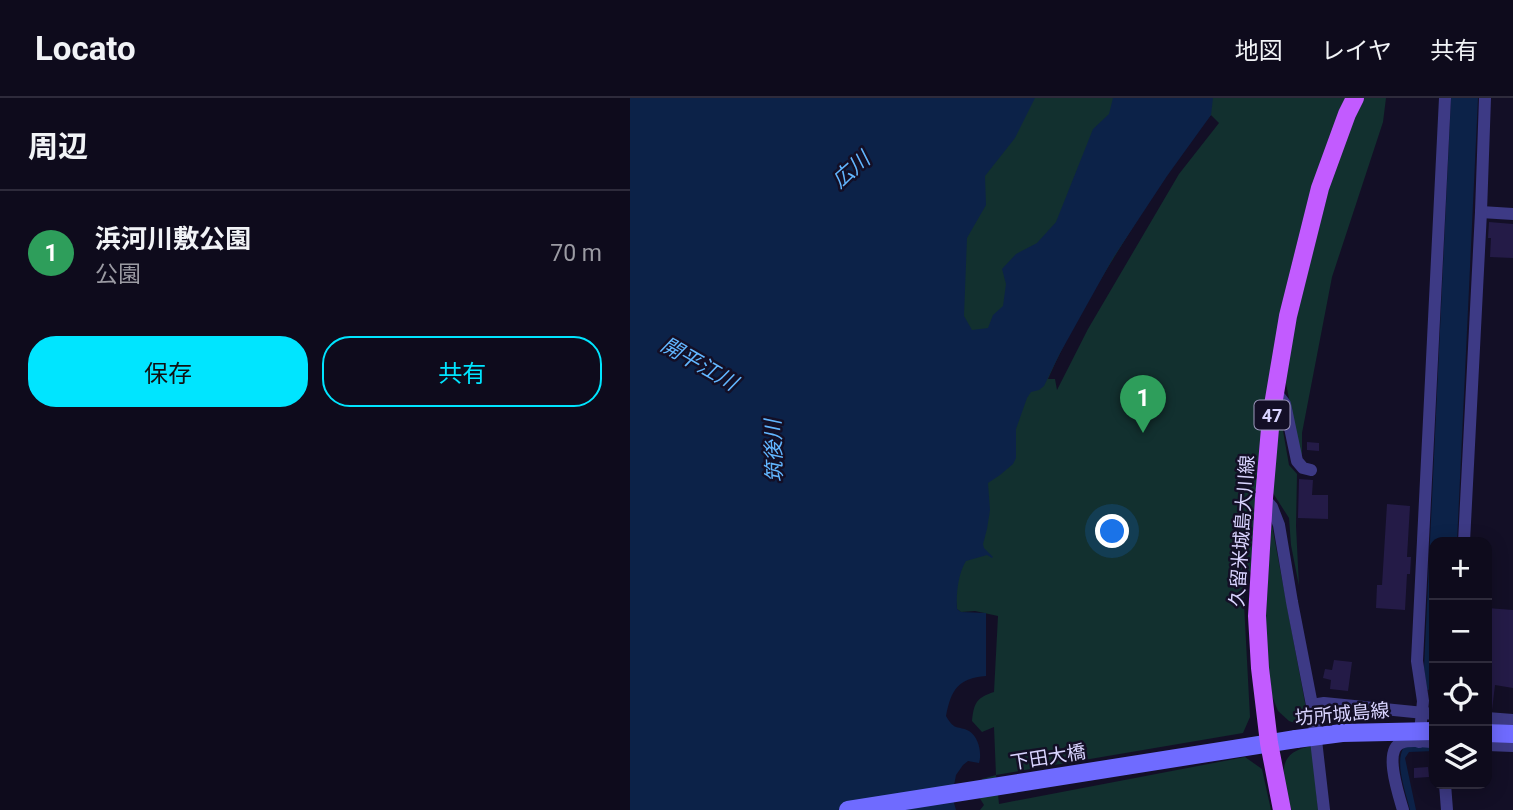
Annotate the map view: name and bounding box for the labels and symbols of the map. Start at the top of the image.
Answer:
water label: 広川 [827,146,876,193]
water label: 開平江川 [657,333,743,396]
pin: 1 [1120,375,1166,433]
road number: 47 [1254,400,1290,430]
water label: 筑後川 [761,417,787,483]
street label: 久留米城島大川線 [1225,454,1259,608]
your location [1095,514,1129,548]
street label: 坊所城島線 [1294,698,1390,730]
street label: 下田大橋 [1009,740,1087,774]

